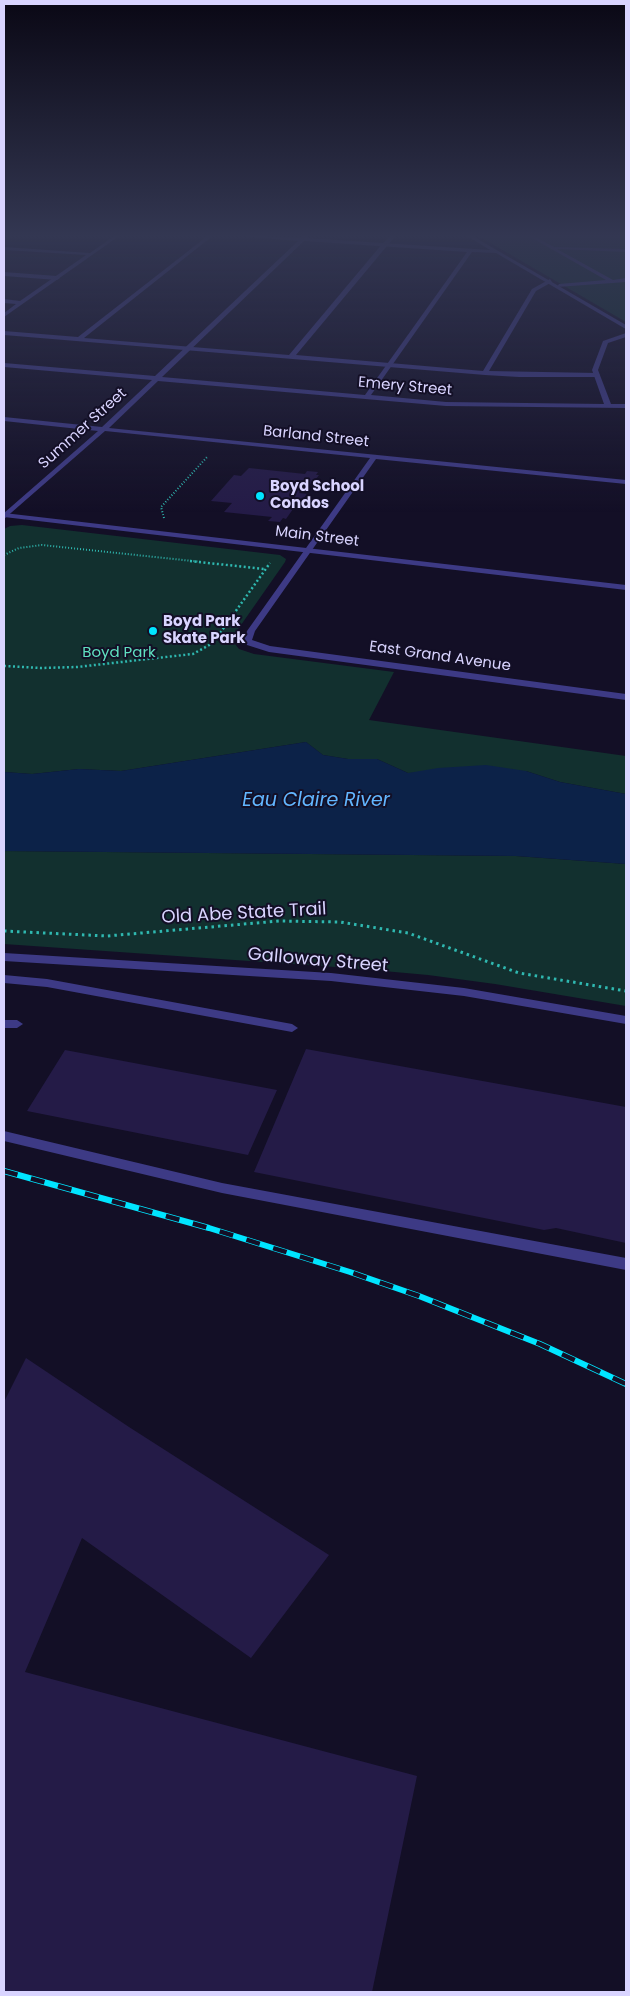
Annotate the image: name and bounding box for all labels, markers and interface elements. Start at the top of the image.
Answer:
street label: Emery Street [357,374,453,400]
street label: Summer Street [35,385,131,473]
street label: Barland Street [262,422,370,452]
place label: Boyd School Condos [270,478,364,513]
marker: Boyd School Condos [254,490,266,502]
street label: Main Street [274,523,360,551]
place label: Boyd Park Skate Park [163,613,245,648]
marker: Boyd Park Skate Park [147,625,159,637]
street label: East Grand Avenue [368,638,512,676]
park label: Boyd Park [82,644,156,662]
water label: Eau Claire River [242,790,390,812]
street label: Old Abe State Trail [161,899,327,929]
street label: Galloway Street [247,944,389,978]

